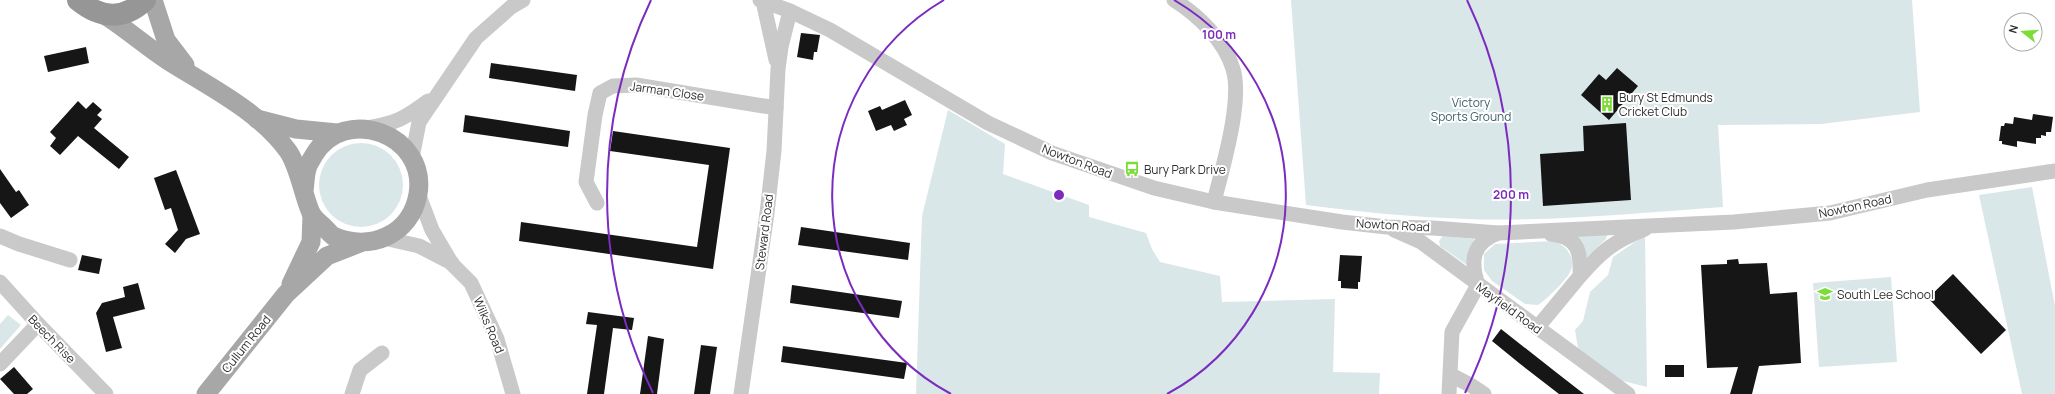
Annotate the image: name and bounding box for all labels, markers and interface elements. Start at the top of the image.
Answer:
north arrow [2003,12,2043,52]
text: N [2005,23,2021,35]
text: 100 m [1202,26,1236,43]
street label: Jarman Close [629,77,705,105]
place label: Bury St Edmunds Cricket Club [1619,89,1713,120]
park label: Victory Sports Ground [1431,94,1511,125]
building icon: Bury St Edmunds Cricket Club [1598,95,1616,113]
street label: Nowton Road [1039,140,1115,182]
bus stop icon: Bury Park Drive [1123,160,1141,178]
place label: Bury Park Drive [1144,161,1226,178]
text: 200 m [1493,186,1529,203]
centre of rings [1052,188,1066,202]
street label: Nowton Road [1817,190,1893,222]
street label: Steward Road [751,193,777,271]
street label: Nowton Road [1356,215,1430,235]
street label: Mayfield Road [1473,278,1545,338]
school or university icon: South Lee School [1816,285,1834,303]
place label: South Lee School [1837,286,1934,303]
street label: Wilks Road [470,294,508,356]
street label: Beech Rise [25,311,79,367]
street label: Cullum Road [218,312,274,376]

